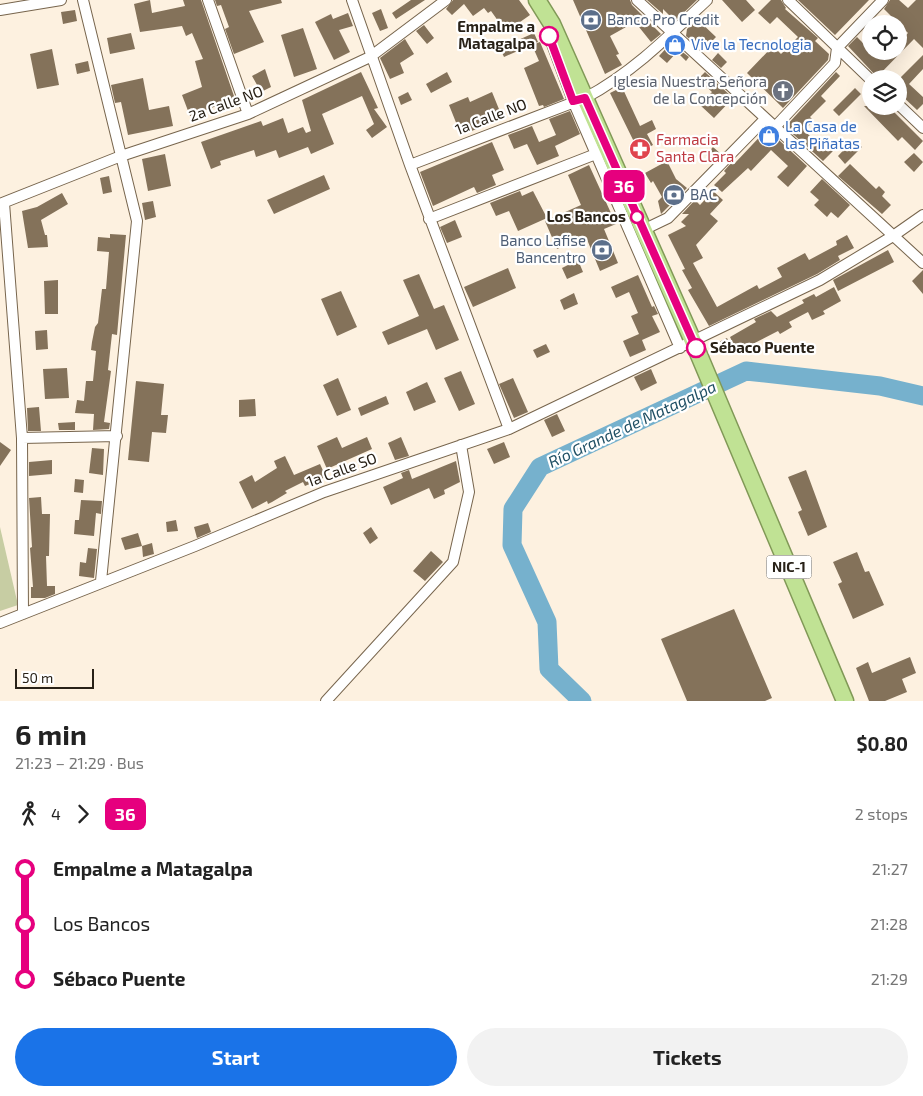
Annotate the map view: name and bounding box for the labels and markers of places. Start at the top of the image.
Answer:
bank icon: Banco Pro Credit [579,8,603,32]
place label: Banco Pro Credit [607,10,720,28]
place label: Empalme a Matagalpa [457,17,535,52]
marker: Empalme a Matagalpa [539,26,559,46]
shop icon: Vive la Tecnologia [663,33,687,57]
place label: Vive la Tecnologia [691,35,812,53]
place label: Iglesia Nuestra Señora de la Concepción [613,72,767,107]
church icon: Iglesia Nuestra Señora de la Concepción [771,79,795,103]
place label: La Casa de las Piñatas [785,117,860,152]
shop icon: La Casa de las Piñatas [757,124,781,148]
place label: Farmacia Santa Clara [656,130,734,165]
pharmacy icon: Farmacia Santa Clara [628,137,652,161]
bank icon: BAC [662,183,686,207]
place label: BAC [690,185,718,203]
place label: Los Bancos [546,207,626,225]
marker: Los Bancos [630,210,644,224]
place label: Banco Lafise Bancentro [500,231,586,266]
bank icon: Banco Lafise Bancentro [590,238,614,262]
marker: Sébaco Puente [686,338,706,358]
place label: Sébaco Puente [710,338,815,356]

